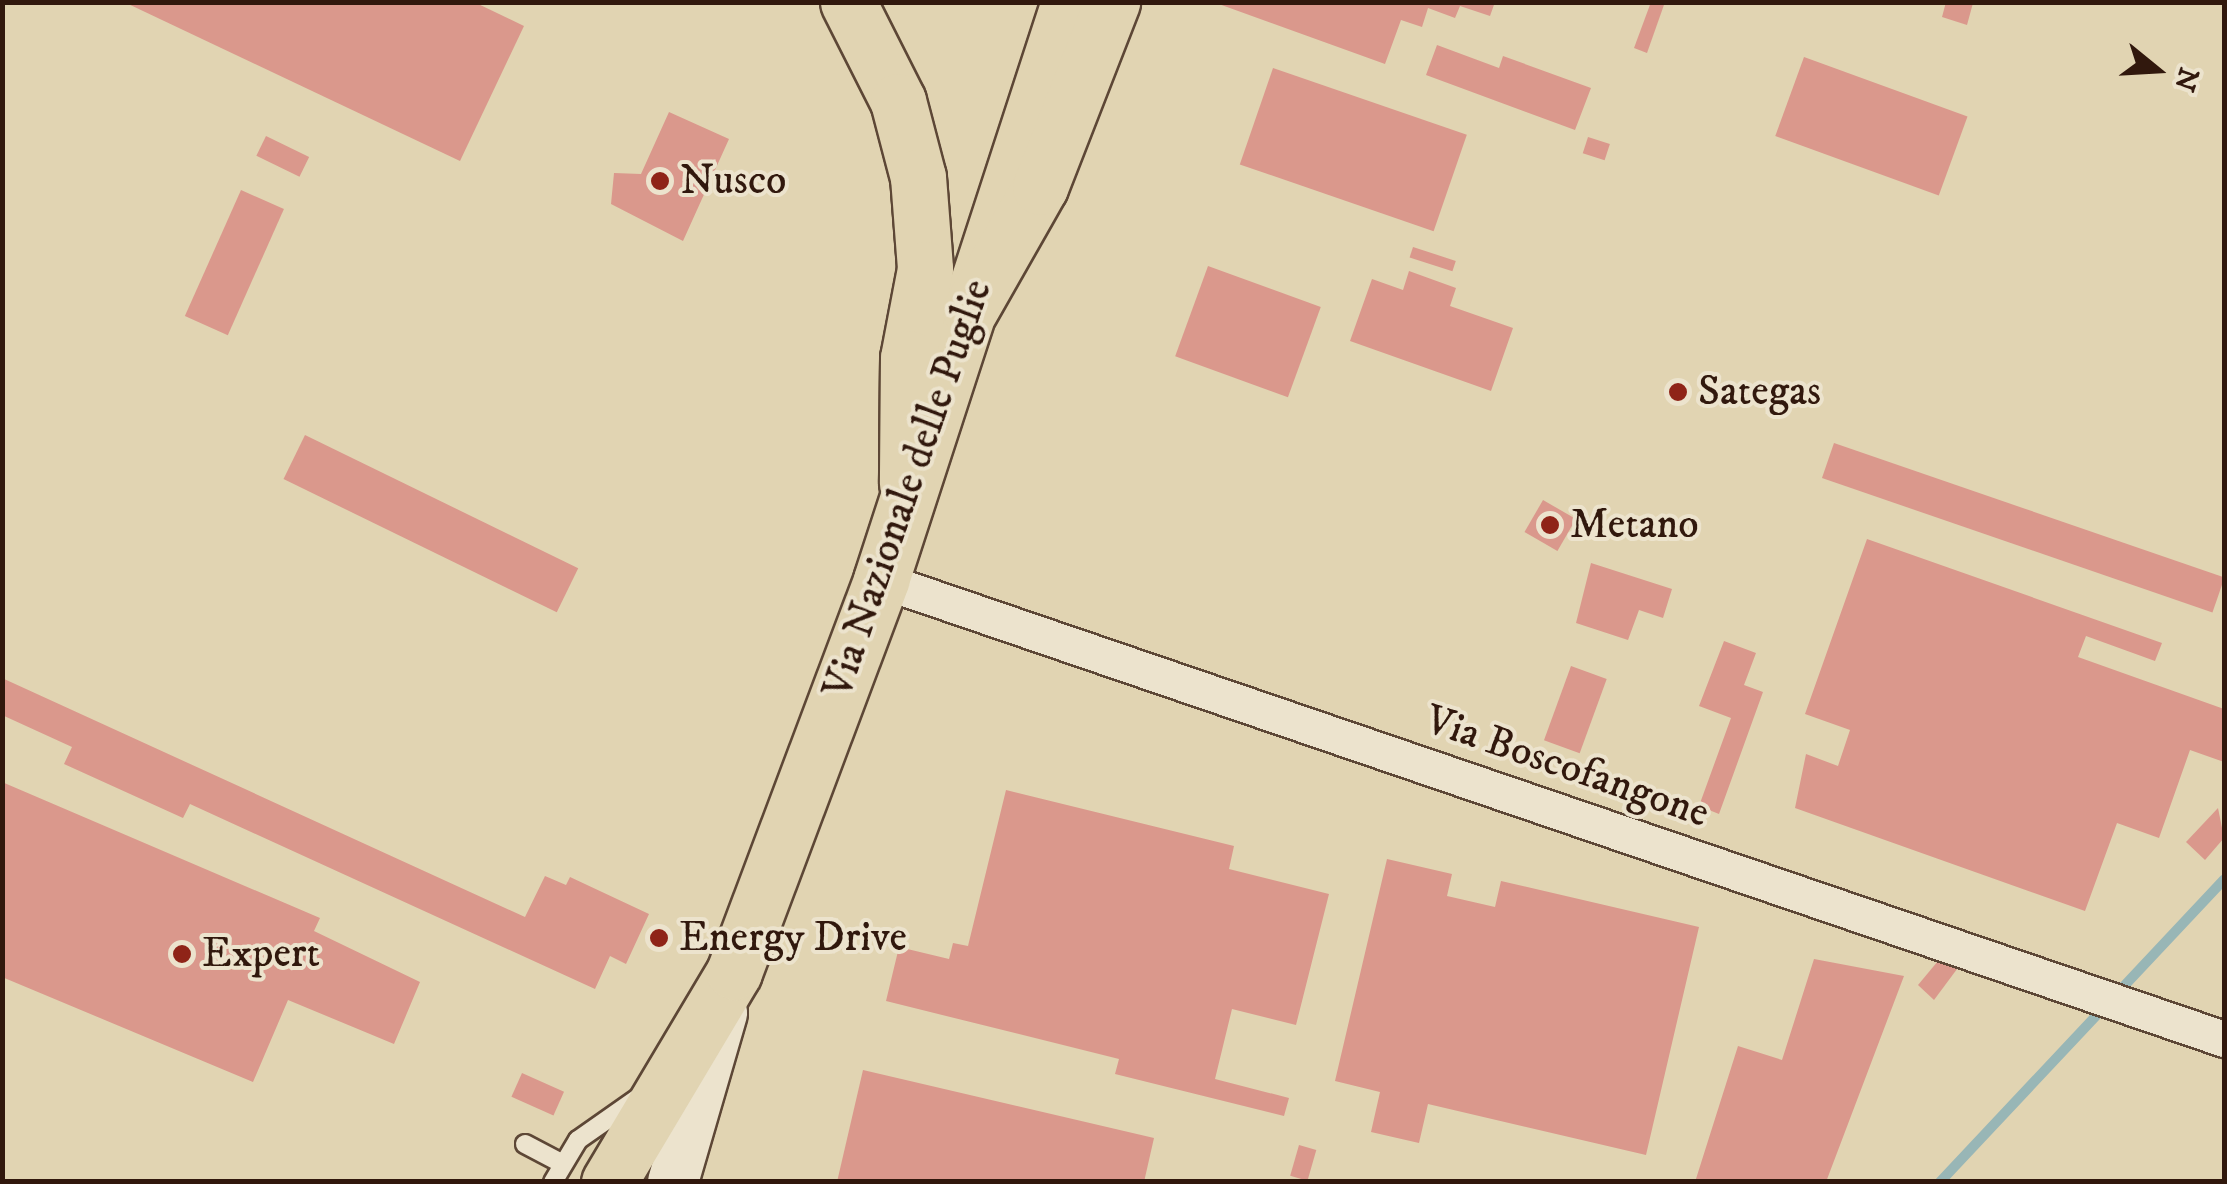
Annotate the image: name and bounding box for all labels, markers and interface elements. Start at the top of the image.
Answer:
north arrow [2107,20,2207,120]
text: N [2166,63,2206,96]
place label: Nusco [680,156,786,206]
marker: Nusco [649,170,671,192]
street label: Via Nazionale delle Puglie [813,273,1003,705]
place label: Sategas [1698,367,1821,417]
marker: Sategas [1667,381,1689,403]
place label: Metano [1570,500,1699,550]
marker: Metano [1539,514,1561,536]
street label: Via Boscofangone [1419,695,1715,839]
place label: Energy Drive [679,913,907,963]
marker: Energy Drive [648,927,670,949]
place label: Expert [202,929,320,979]
marker: Expert [171,943,193,965]

